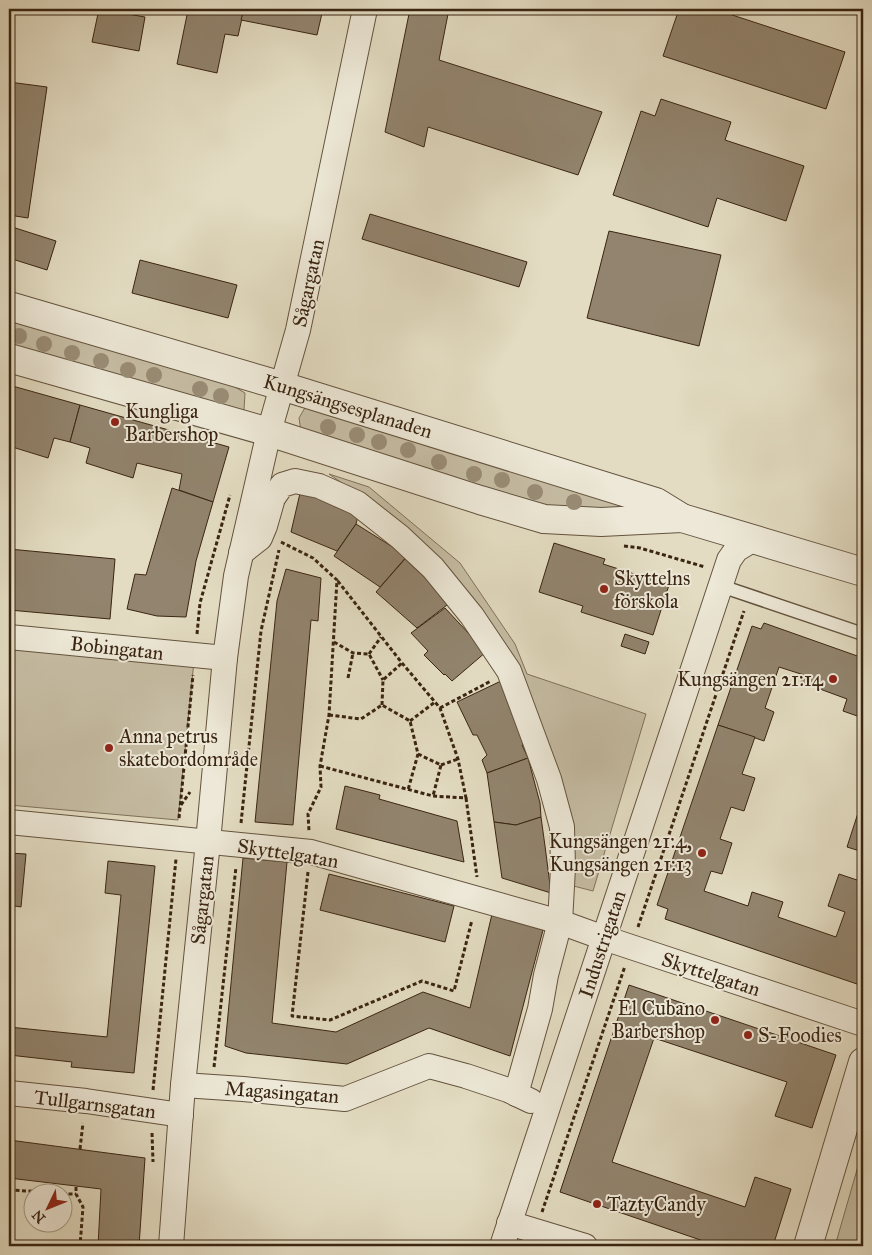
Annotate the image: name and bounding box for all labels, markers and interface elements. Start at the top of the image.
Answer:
street label: Sågargatan [287,237,330,329]
street label: Kungsängsesplanaden [260,369,436,444]
place label: Kungliga Barbershop [125,399,218,446]
marker: Kungliga Barbershop [109,416,121,428]
place label: Skyttelns förskola [614,566,690,613]
marker: Skyttelns förskola [598,583,610,595]
street label: Bobingatan [69,631,165,666]
place label: Kungsängen 21:14 [677,667,824,692]
marker: Kungsängen 21:14 [827,673,839,685]
place label: Anna petrus skatebordområde [118,724,258,771]
marker: Anna petrus skatebordområde [103,742,115,754]
place label: Kungsängen 21:4, Kungsängen 21:13 [548,829,692,877]
street label: Skyttelgatan [236,833,341,874]
marker: Kungsängen 21:4, Kungsängen 21:13 [696,847,708,859]
street label: Sågargatan [185,854,220,946]
street label: Industrigatan [573,887,632,1001]
street label: Skyttelgatan [658,947,763,1002]
place label: El Cubano Barbershop [612,996,705,1043]
marker: El Cubano Barbershop [709,1014,721,1026]
place label: S-Foodies [758,1023,842,1047]
marker: S-Foodies [742,1029,754,1041]
street label: Magasingatan [224,1076,340,1109]
street label: Tullgarnsgatan [33,1085,157,1124]
north arrow [22,1182,72,1232]
place label: TaztyCandy [607,1192,706,1216]
marker: TaztyCandy [591,1198,603,1210]
text: N [29,1206,49,1227]

